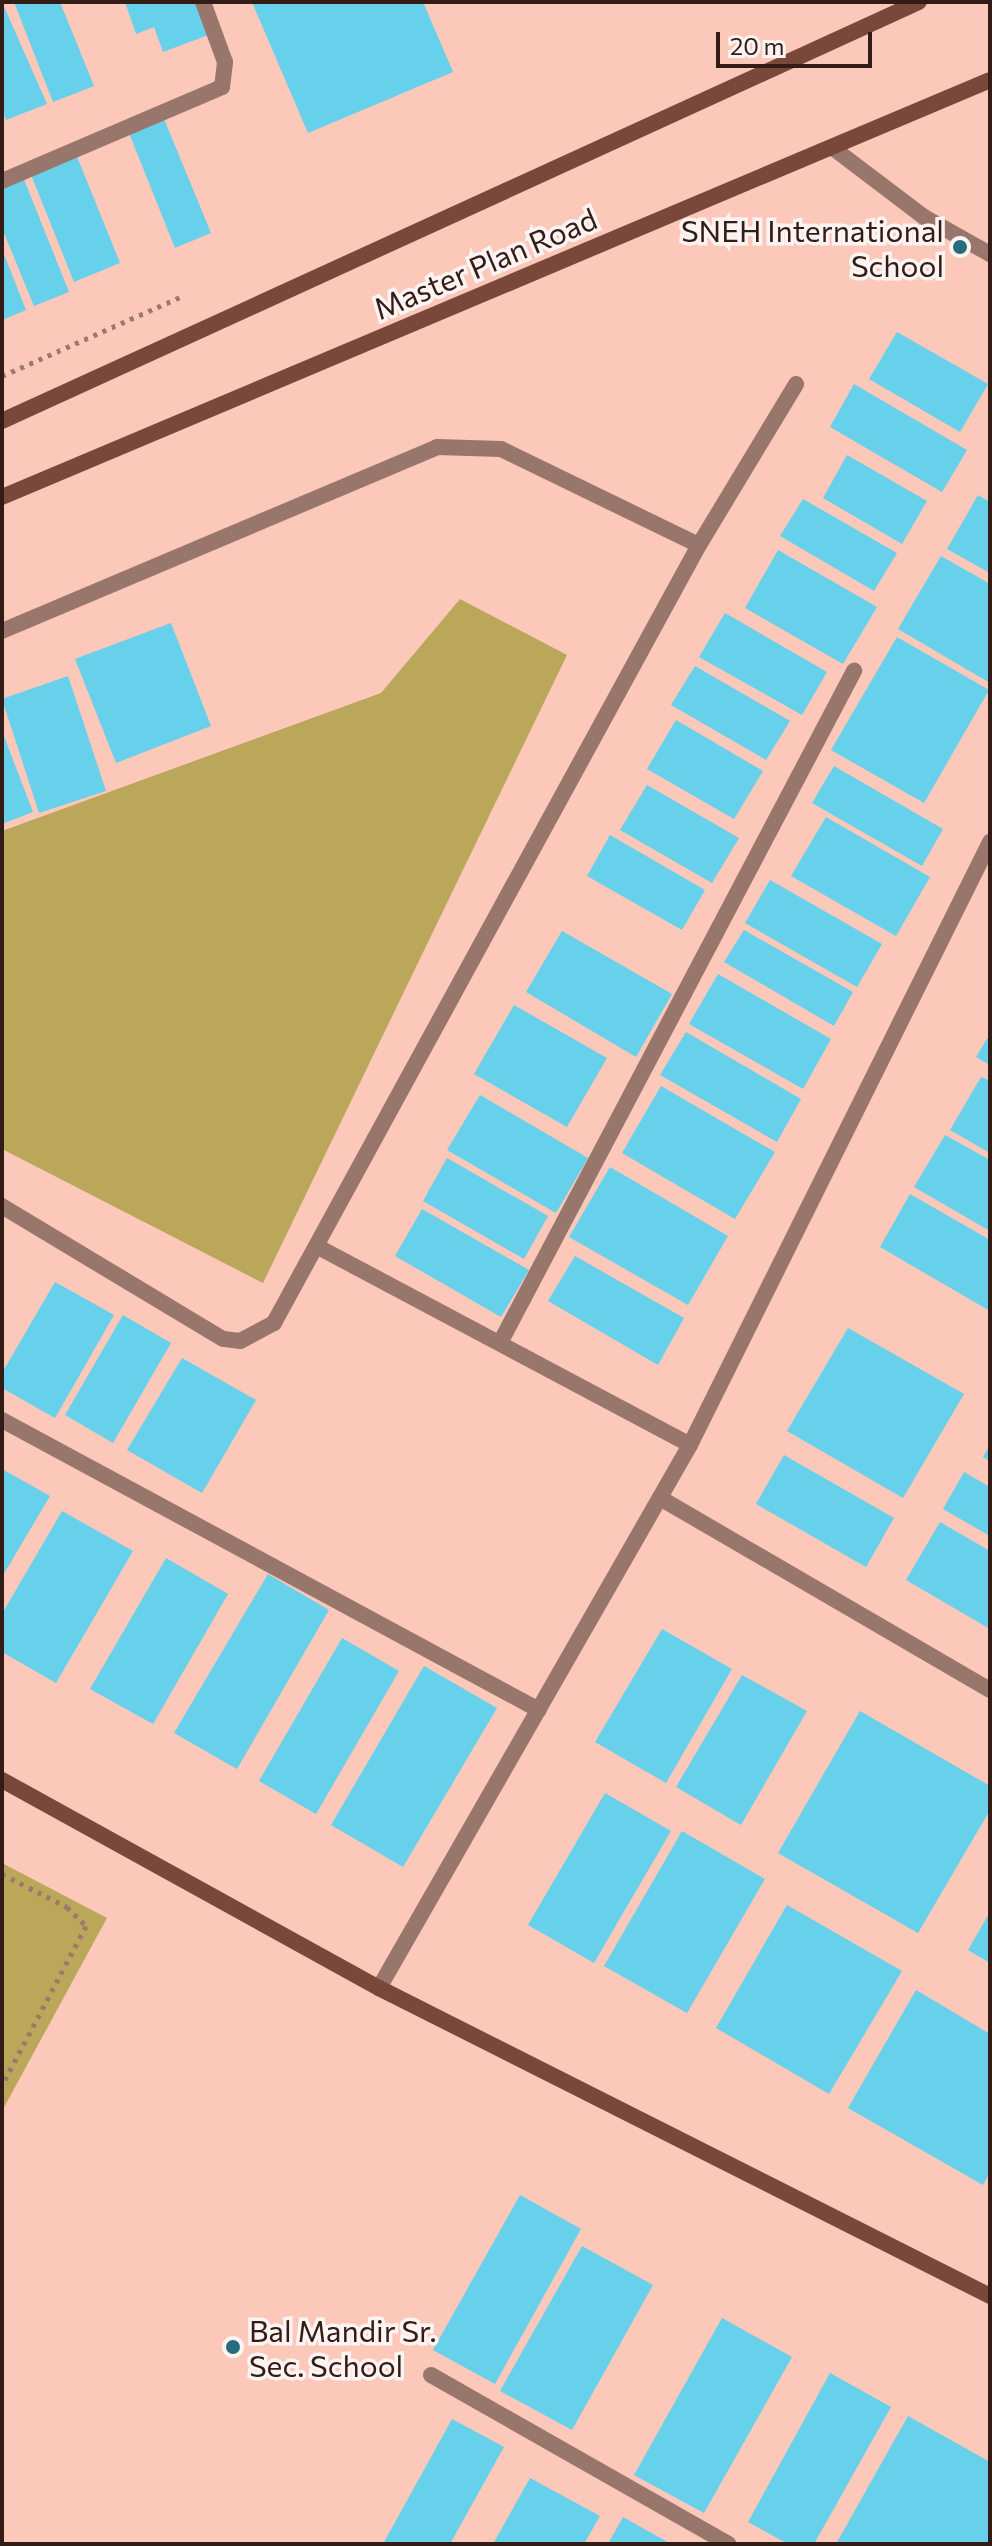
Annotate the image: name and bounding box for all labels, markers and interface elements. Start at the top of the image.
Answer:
scale bar [720,16,876,66]
text: 20 m [730,31,784,60]
street label: Master Plan Road [368,200,602,326]
place label: SNEH International School [681,212,944,282]
marker: SNEH International School [951,238,969,256]
place label: Bal Mandir Sr. Sec. School [249,2312,437,2382]
marker: Bal Mandir Sr. Sec. School [224,2338,242,2356]

